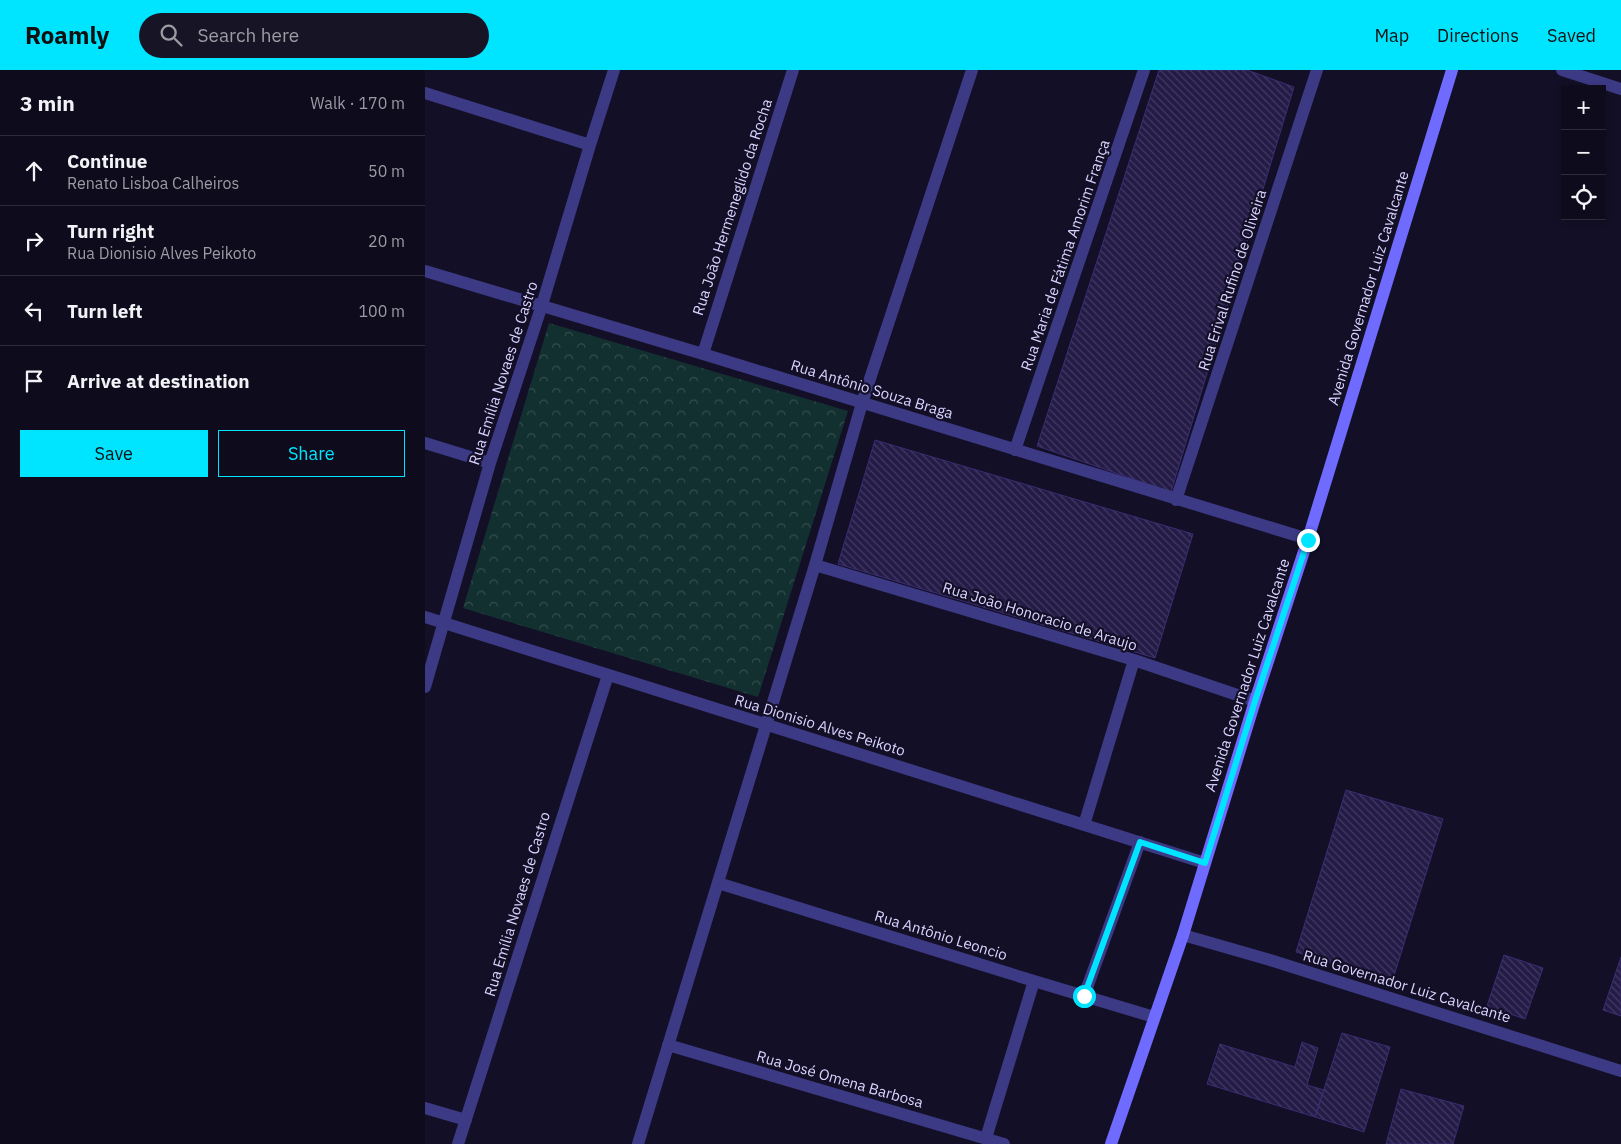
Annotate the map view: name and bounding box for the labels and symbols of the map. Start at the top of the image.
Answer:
street label: Rua João Hermeneglido da Rocha [688,96,776,318]
street label: Rua Maria de Fátima Amorim França [1016,137,1114,373]
street label: Avenida Governador Luiz Cavalcante [1323,169,1413,407]
street label: Rua Erival Rufino de Oliveira [1194,187,1270,373]
street label: Rua Emília Novaes de Castro [464,279,542,467]
street label: Rua Antônio Souza Braga [788,355,956,423]
route end [1297,529,1320,552]
street label: Avenida Governador Luiz Cavalcante [1200,556,1294,794]
street label: Rua João Honoracio de Araujo [940,577,1140,655]
street label: Rua Dionisio Alves Peikoto [732,690,908,760]
street label: Rua Emília Novaes de Castro [480,809,554,999]
street label: Rua Antônio Leoncio [872,906,1010,964]
street label: Rua Governador Luiz Cavalcante [1301,945,1513,1027]
route start [1073,985,1096,1008]
street label: Rua José Omena Barbosa [754,1046,926,1112]

